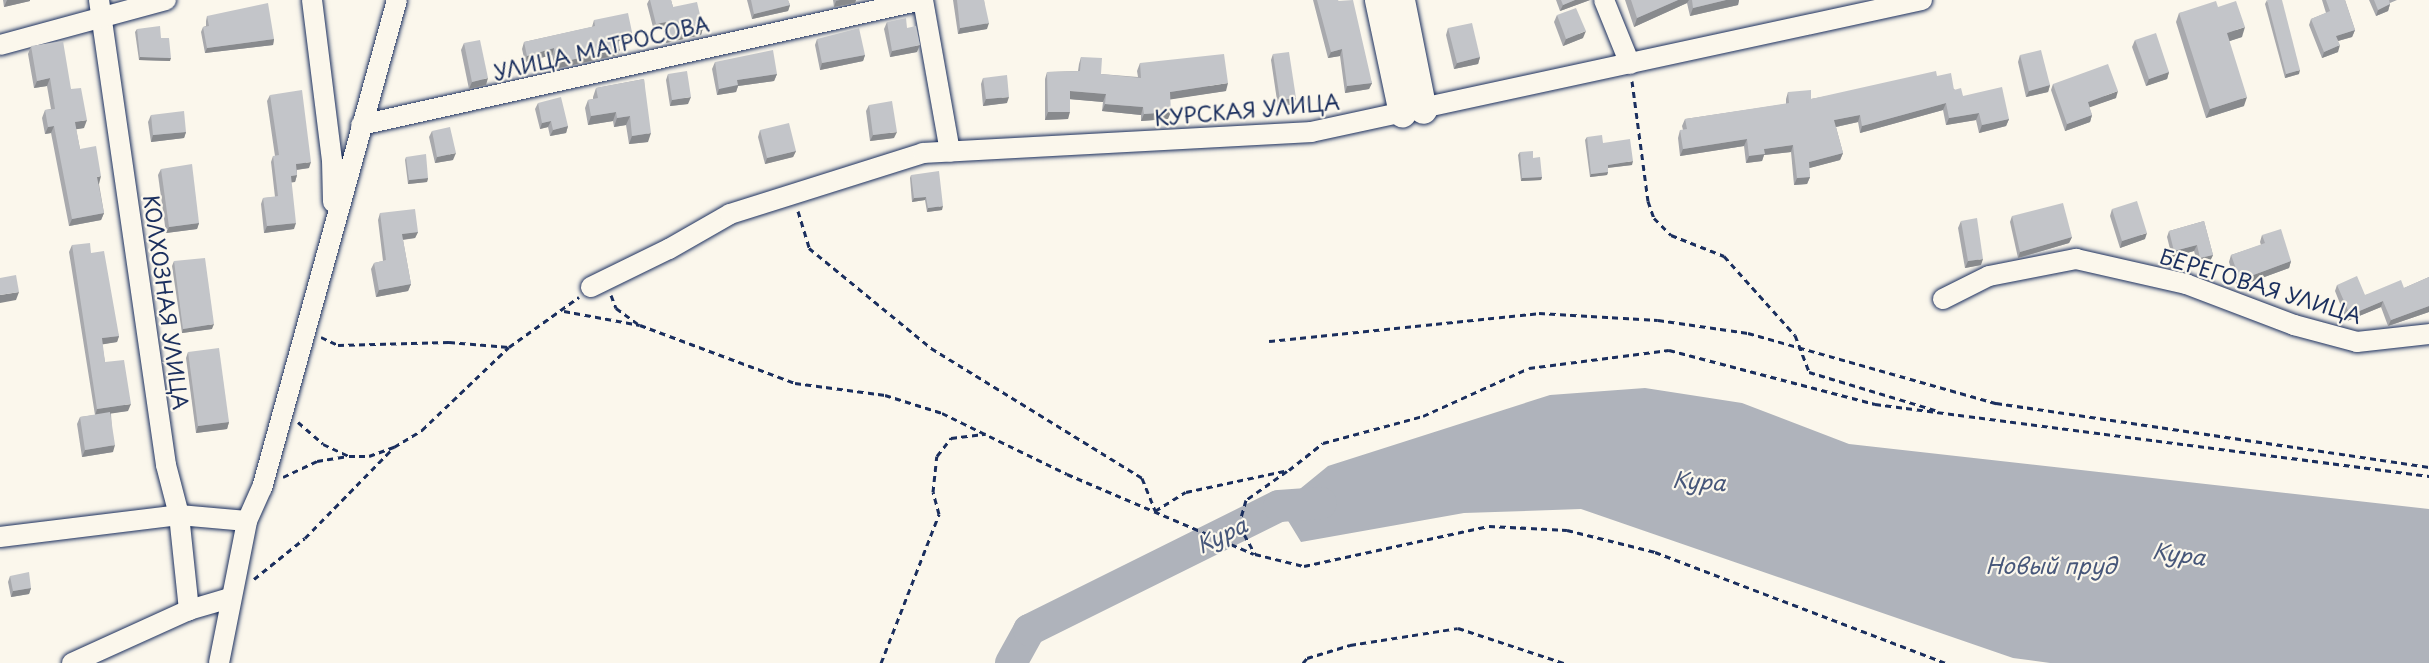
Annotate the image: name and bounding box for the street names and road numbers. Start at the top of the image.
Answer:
street label: УЛИЦА МАТРОСОВА [490,10,712,84]
street label: КУРСКАЯ УЛИЦА [1153,88,1341,130]
street label: КОЛХОЗНАЯ УЛИЦА [139,193,195,411]
street label: БЕРЕГОВАЯ УЛИЦА [2158,243,2364,327]

